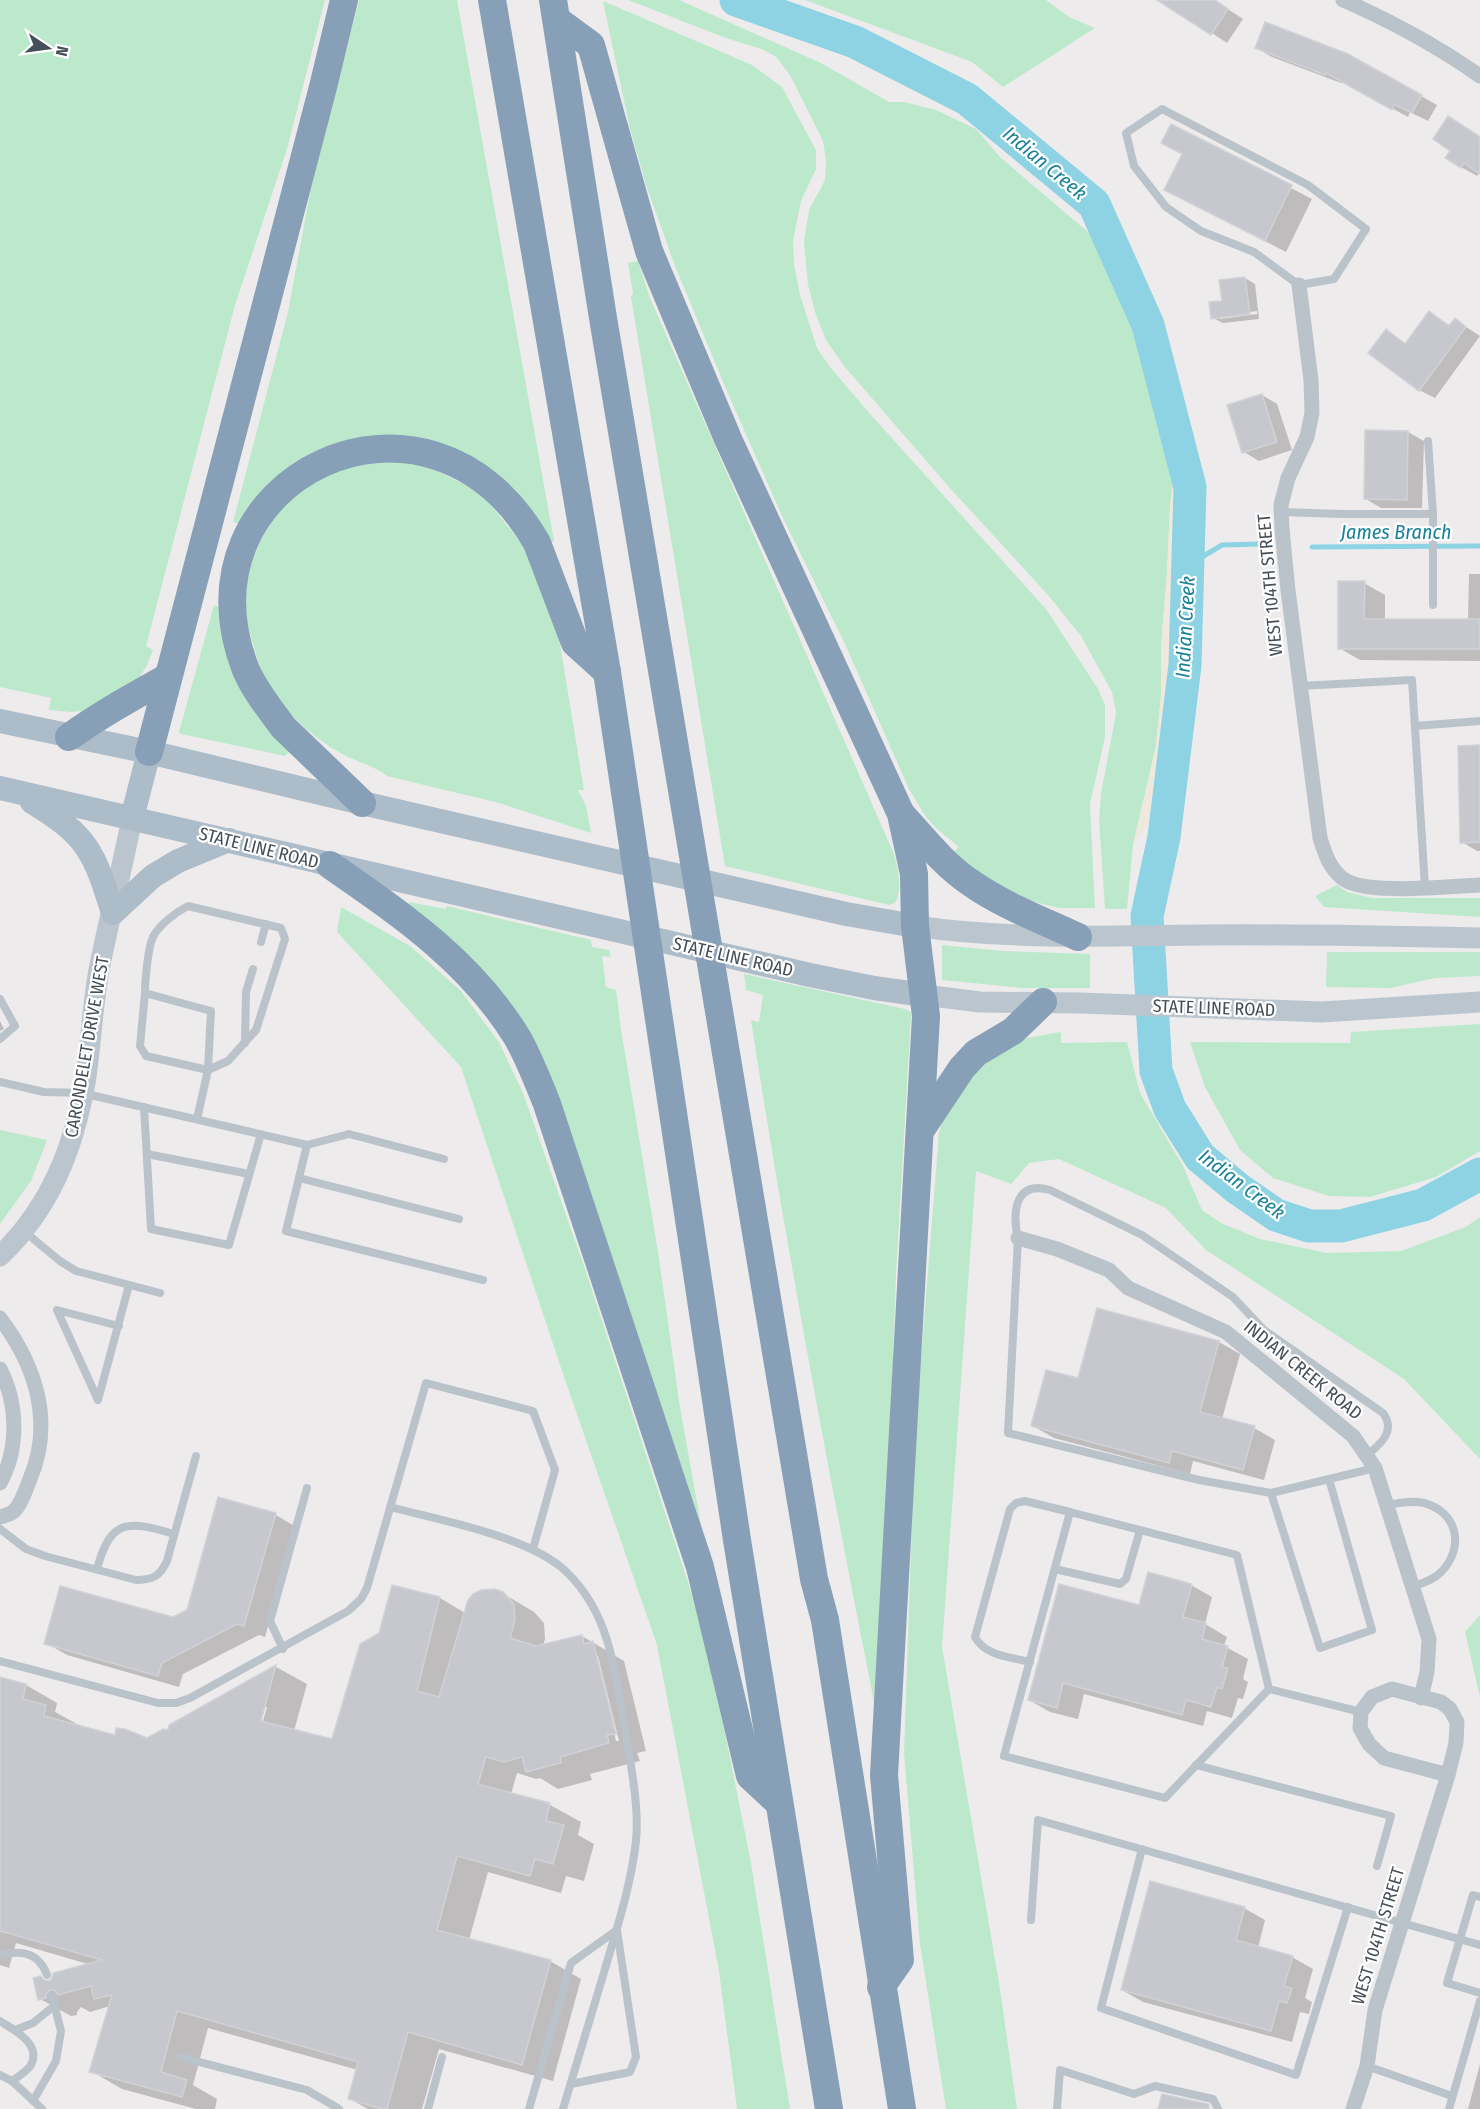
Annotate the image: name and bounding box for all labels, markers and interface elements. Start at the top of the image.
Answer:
north arrow [18,18,78,78]
text: N [52,44,72,58]
water label: Indian Creek [998,121,1092,205]
street label: WEST 104TH STREET [1253,512,1287,657]
water label: James Branch [1340,520,1451,544]
water label: Indian Creek [1170,575,1200,678]
street label: STATE LINE ROAD [197,823,321,873]
street label: STATE LINE ROAD [671,933,795,981]
street label: CARONDELET DRIVE WEST [60,954,114,1139]
street label: STATE LINE ROAD [1152,995,1276,1021]
water label: Indian Creek [1194,1144,1290,1224]
street label: INDIAN CREEK ROAD [1239,1316,1367,1424]
street label: WEST 104TH STREET [1347,1864,1410,2007]

